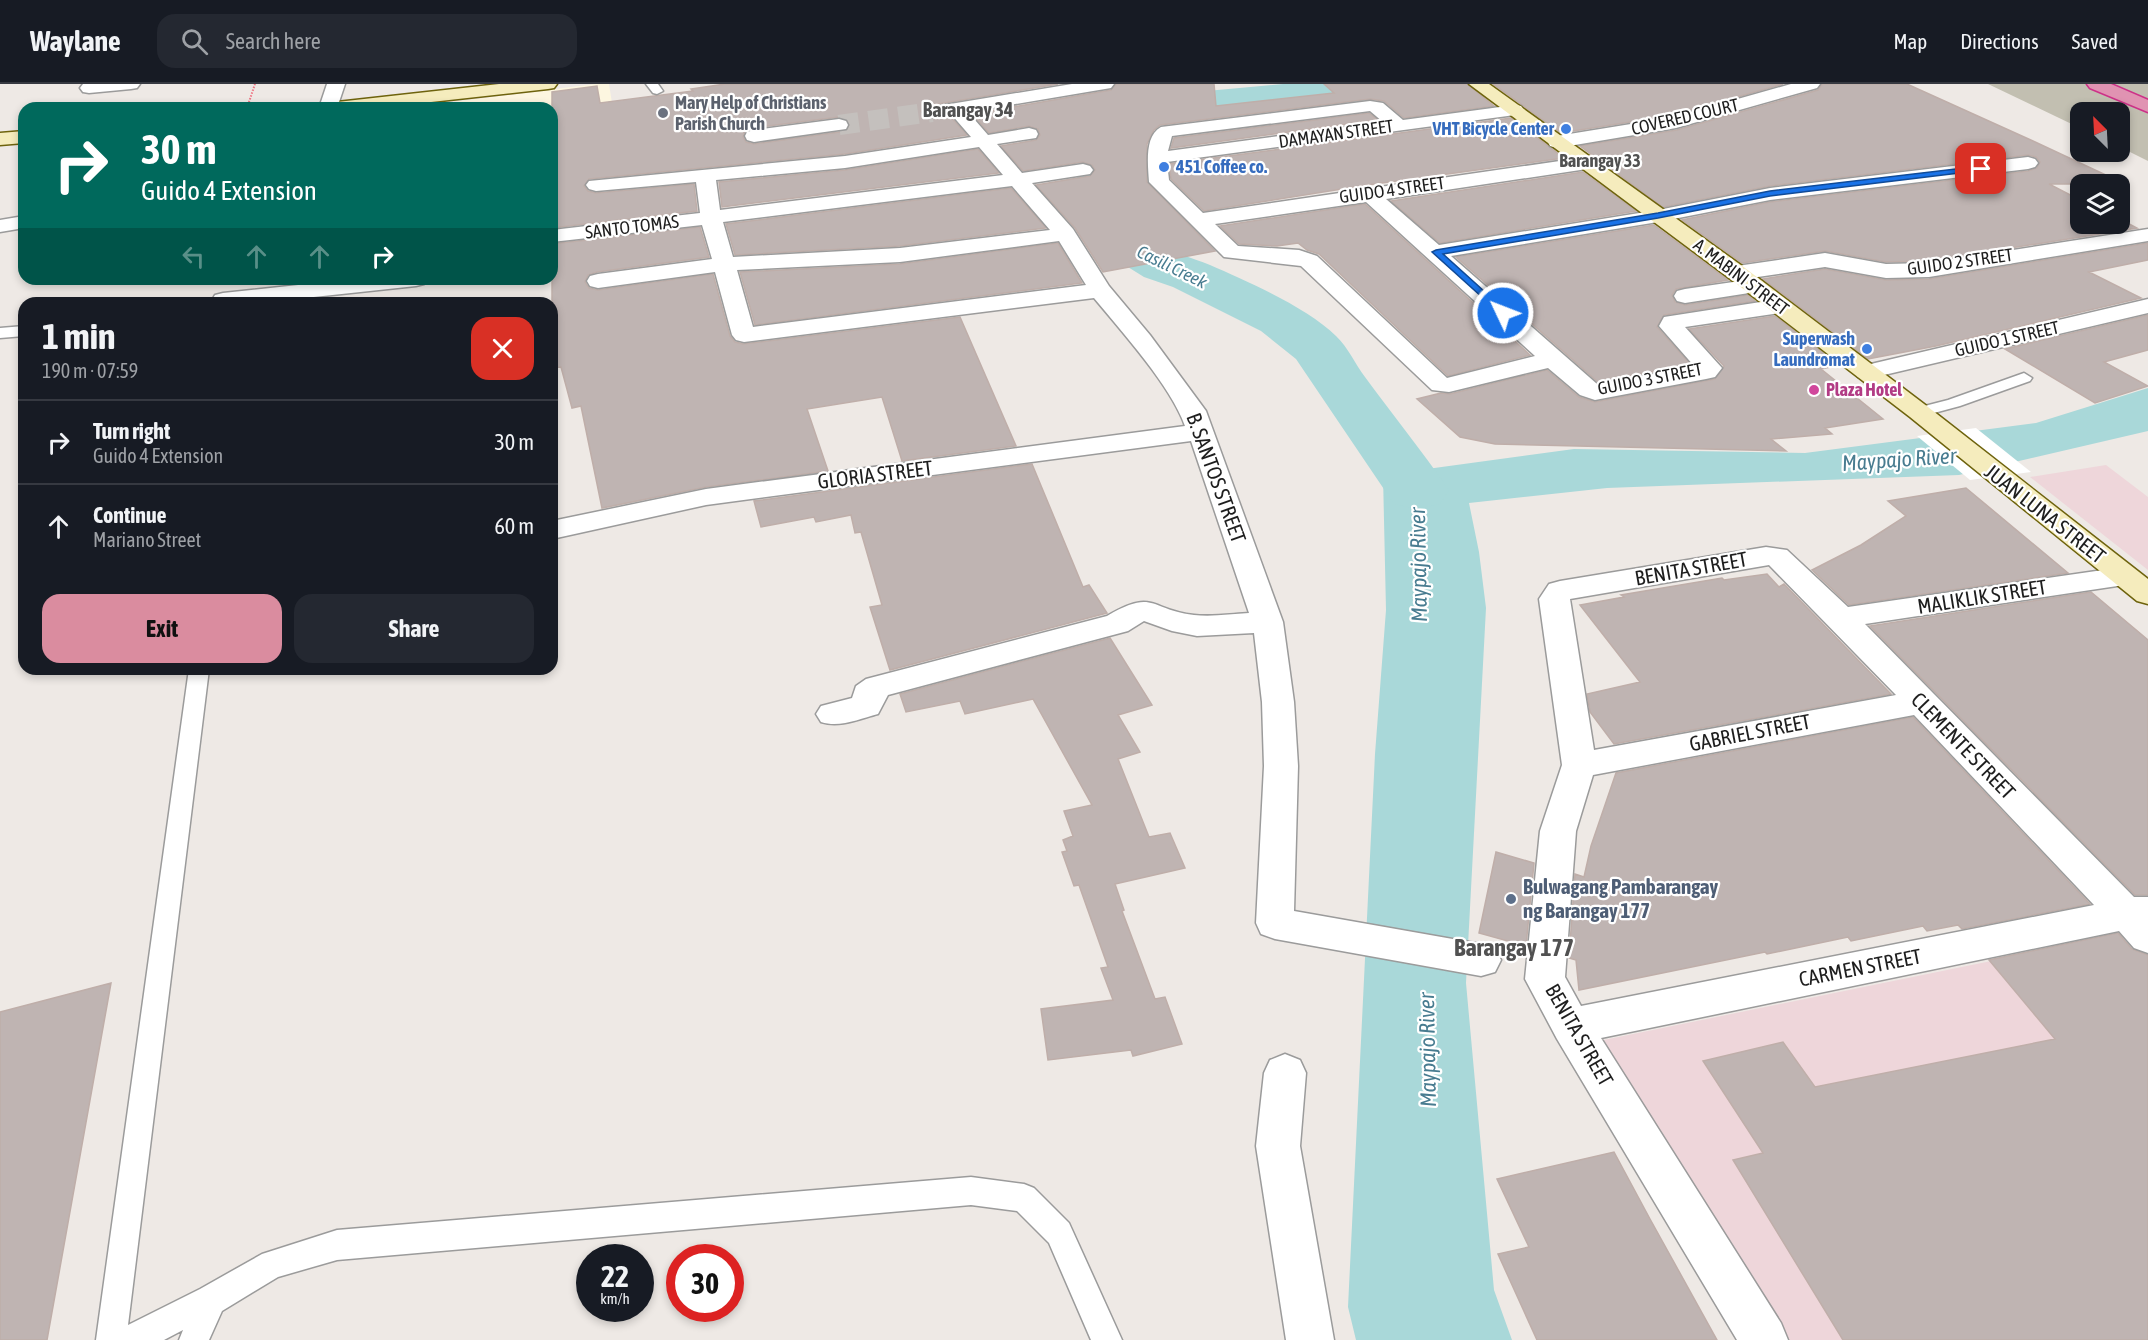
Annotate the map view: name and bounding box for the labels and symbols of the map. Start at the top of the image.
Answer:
place label: Mary Help of Christians Parish Church [675,92,827,134]
street label: COVERED COURT [1629,94,1741,139]
district label: Barangay 34 [923,98,1013,121]
north arrow [2070,102,2130,162]
marker: Mary Help of Christians Parish Church [656,106,670,120]
street label: DAMAYAN STREET [1277,115,1395,152]
place label: VHT Bicycle Center [1431,118,1555,139]
marker: VHT Bicycle Center [1559,122,1573,136]
pin [1955,143,2006,194]
district label: Barangay 33 [1559,150,1641,171]
place label: 451 Coffee co. [1175,156,1267,177]
marker: 451 Coffee co. [1157,160,1171,174]
street label: GUIDO 4 STREET [1338,172,1446,207]
street label: SANTO TOMAS [584,210,680,243]
street label: A. MABINI STREET [1690,234,1793,319]
water label: Casili Creek [1134,241,1212,293]
street label: GUIDO 2 STREET [1906,244,2014,279]
position arrow [1471,281,1535,345]
street label: GUIDO 1 STREET [1953,316,2061,361]
place label: Superwash Laundromat [1773,328,1856,370]
marker: Superwash Laundromat [1860,342,1874,356]
street label: GUIDO 3 STREET [1596,358,1704,399]
place label: Plaza Hotel [1826,379,1902,400]
marker: Plaza Hotel [1807,383,1821,397]
street label: B. SANTOS STREET [1182,409,1252,546]
water label: Maypajo River [1841,442,1959,476]
street label: GLORIA STREET [816,455,934,493]
street label: JUAN LUNA STREET [1981,459,2111,568]
water label: Maypajo River [1404,506,1432,622]
street label: BENITA STREET [1633,546,1749,590]
street label: MALIKLIK STREET [1916,574,2048,618]
street label: CLEMENTE STREET [1907,687,2020,804]
street label: GABRIEL STREET [1687,709,1812,756]
place label: Bulwagang Pambarangay ng Barangay 177 [1523,874,1719,922]
marker: Bulwagang Pambarangay ng Barangay 177 [1504,892,1518,906]
district label: Barangay 177 [1454,934,1574,961]
street label: CARMEN STREET [1797,943,1923,991]
street label: BENITA STREET [1541,979,1619,1090]
water label: Maypajo River [1413,991,1441,1107]
speed limit sign: 30 [666,1244,744,1322]

